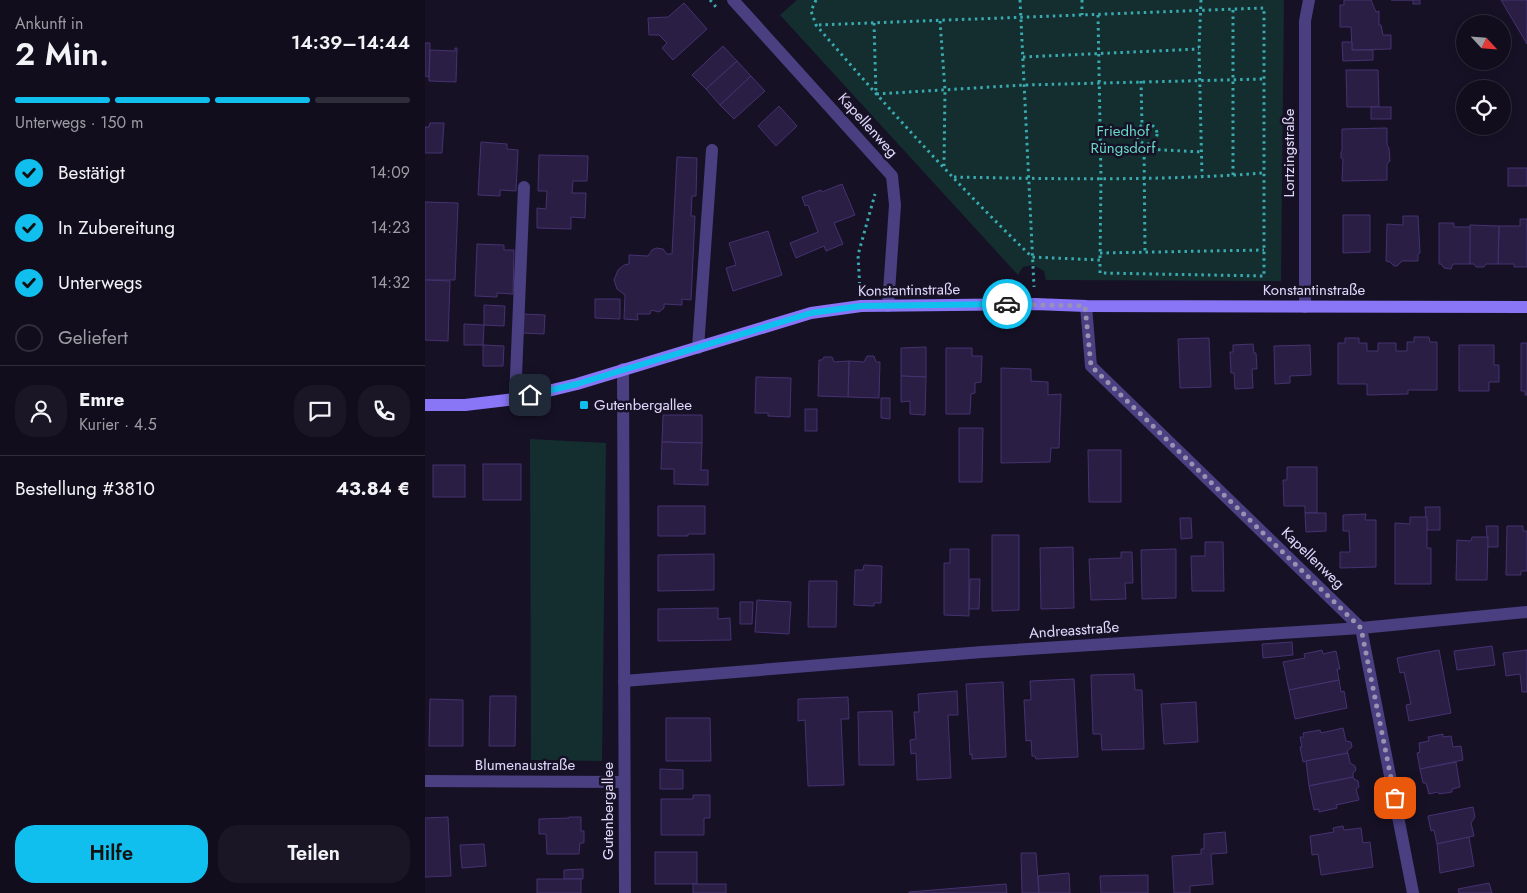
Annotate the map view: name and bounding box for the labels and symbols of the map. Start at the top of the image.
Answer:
north arrow [1456,15,1511,70]
street label: Kapellenweg [833,88,903,162]
street label: Lortzingstraße [1278,108,1300,198]
park label: Friedhof Rüngsdorf [1091,120,1156,159]
street label: Konstantinstraße [858,278,961,302]
courier [982,279,1032,329]
street label: Konstantinstraße [1263,279,1365,301]
pin [509,374,551,416]
place label: Gutenbergallee [594,394,692,416]
marker: Gutenbergallee [578,399,590,411]
street label: Kapellenweg [1276,522,1350,594]
street label: Andreasstraße [1028,616,1120,644]
street label: Blumenaustraße [475,754,575,776]
street label: Gutenbergallee [597,762,619,860]
pin [1374,777,1416,819]

